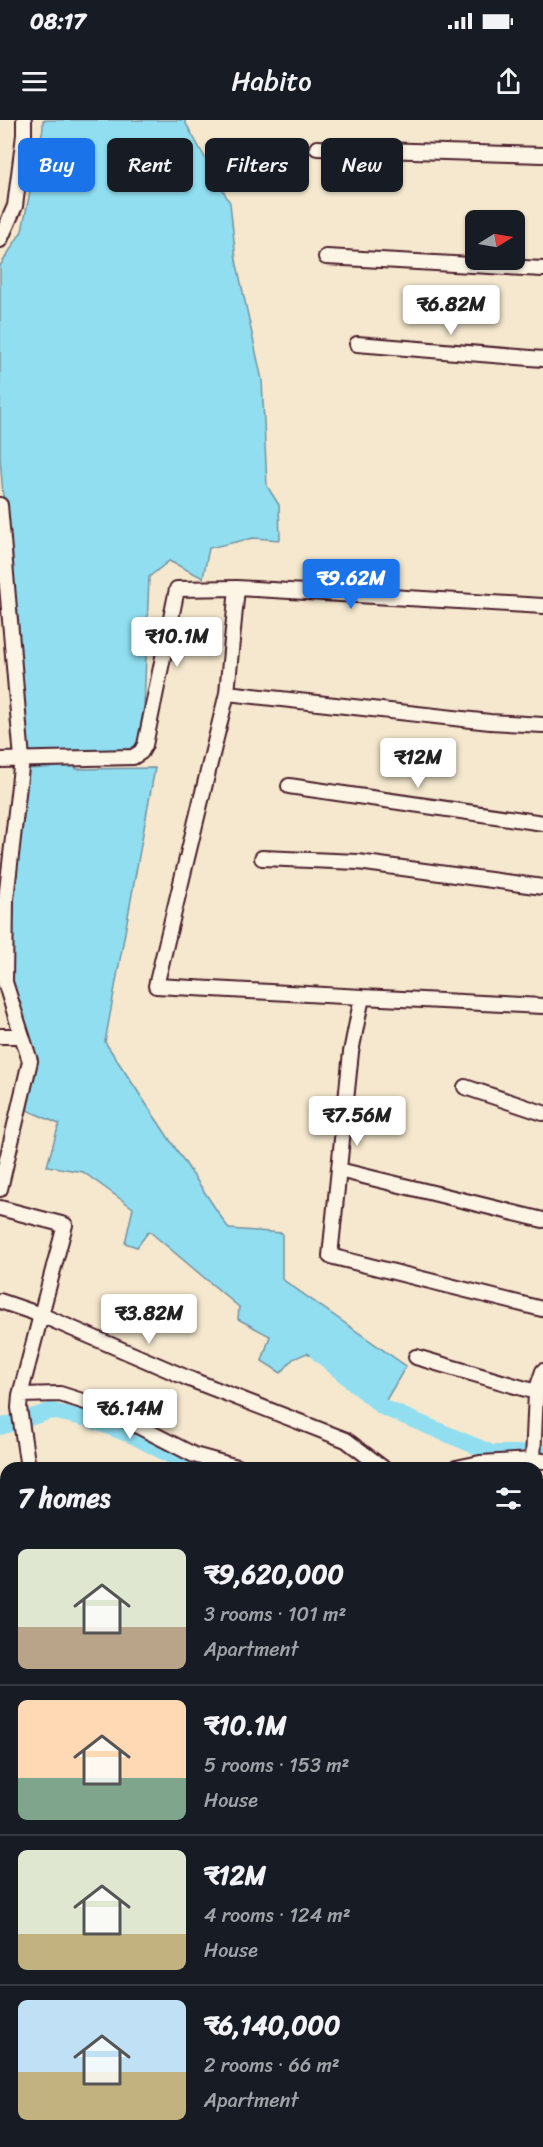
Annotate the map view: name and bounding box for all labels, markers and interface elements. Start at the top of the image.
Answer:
text: 08:17 [30,2,86,41]
text: Habito [231,57,312,105]
icon: menu [18,65,51,98]
icon: share [492,65,525,98]
chip: Buy [18,138,95,192]
chip: Rent [107,138,193,192]
chip: Filters [205,138,309,192]
chip: New [321,138,403,192]
north arrow [465,210,525,270]
map controls [465,210,525,270]
pin: ₹6.82M [402,285,500,336]
text: ₹6.82M [417,287,485,322]
pin: ₹9.62M [302,559,400,610]
text: ₹9.62M [317,561,385,596]
pin: ₹10.1M [128,617,226,668]
text: ₹10.1M [145,619,209,654]
pin: ₹12M [382,738,454,789]
text: ₹12M [394,740,442,775]
pin: ₹7.56M [308,1096,406,1147]
text: ₹7.56M [323,1098,391,1133]
pin: ₹3.82M [100,1294,198,1345]
text: ₹3.82M [115,1296,183,1331]
pin: ₹6.14M [81,1389,179,1440]
text: ₹6.14M [97,1391,163,1426]
text: 7 homes [18,1475,110,1521]
icon: filters [492,1482,525,1515]
text: ₹9,620,000 [204,1551,344,1597]
icon: home [66,1573,138,1645]
text: 3 rooms · 101 m² [204,1597,346,1632]
text: Apartment [204,1632,298,1667]
text: ₹10.1M [204,1702,286,1748]
icon: home [66,1724,138,1796]
text: 5 rooms · 153 m² [204,1748,349,1783]
text: House [204,1783,258,1818]
text: ₹12M [204,1852,266,1898]
icon: home [66,1874,138,1946]
text: 4 rooms · 124 m² [204,1898,351,1933]
text: House [204,1933,258,1968]
text: ₹6,140,000 [204,2002,340,2048]
icon: home [66,2024,138,2096]
text: 2 rooms · 66 m² [204,2048,340,2083]
text: Apartment [204,2083,298,2118]

